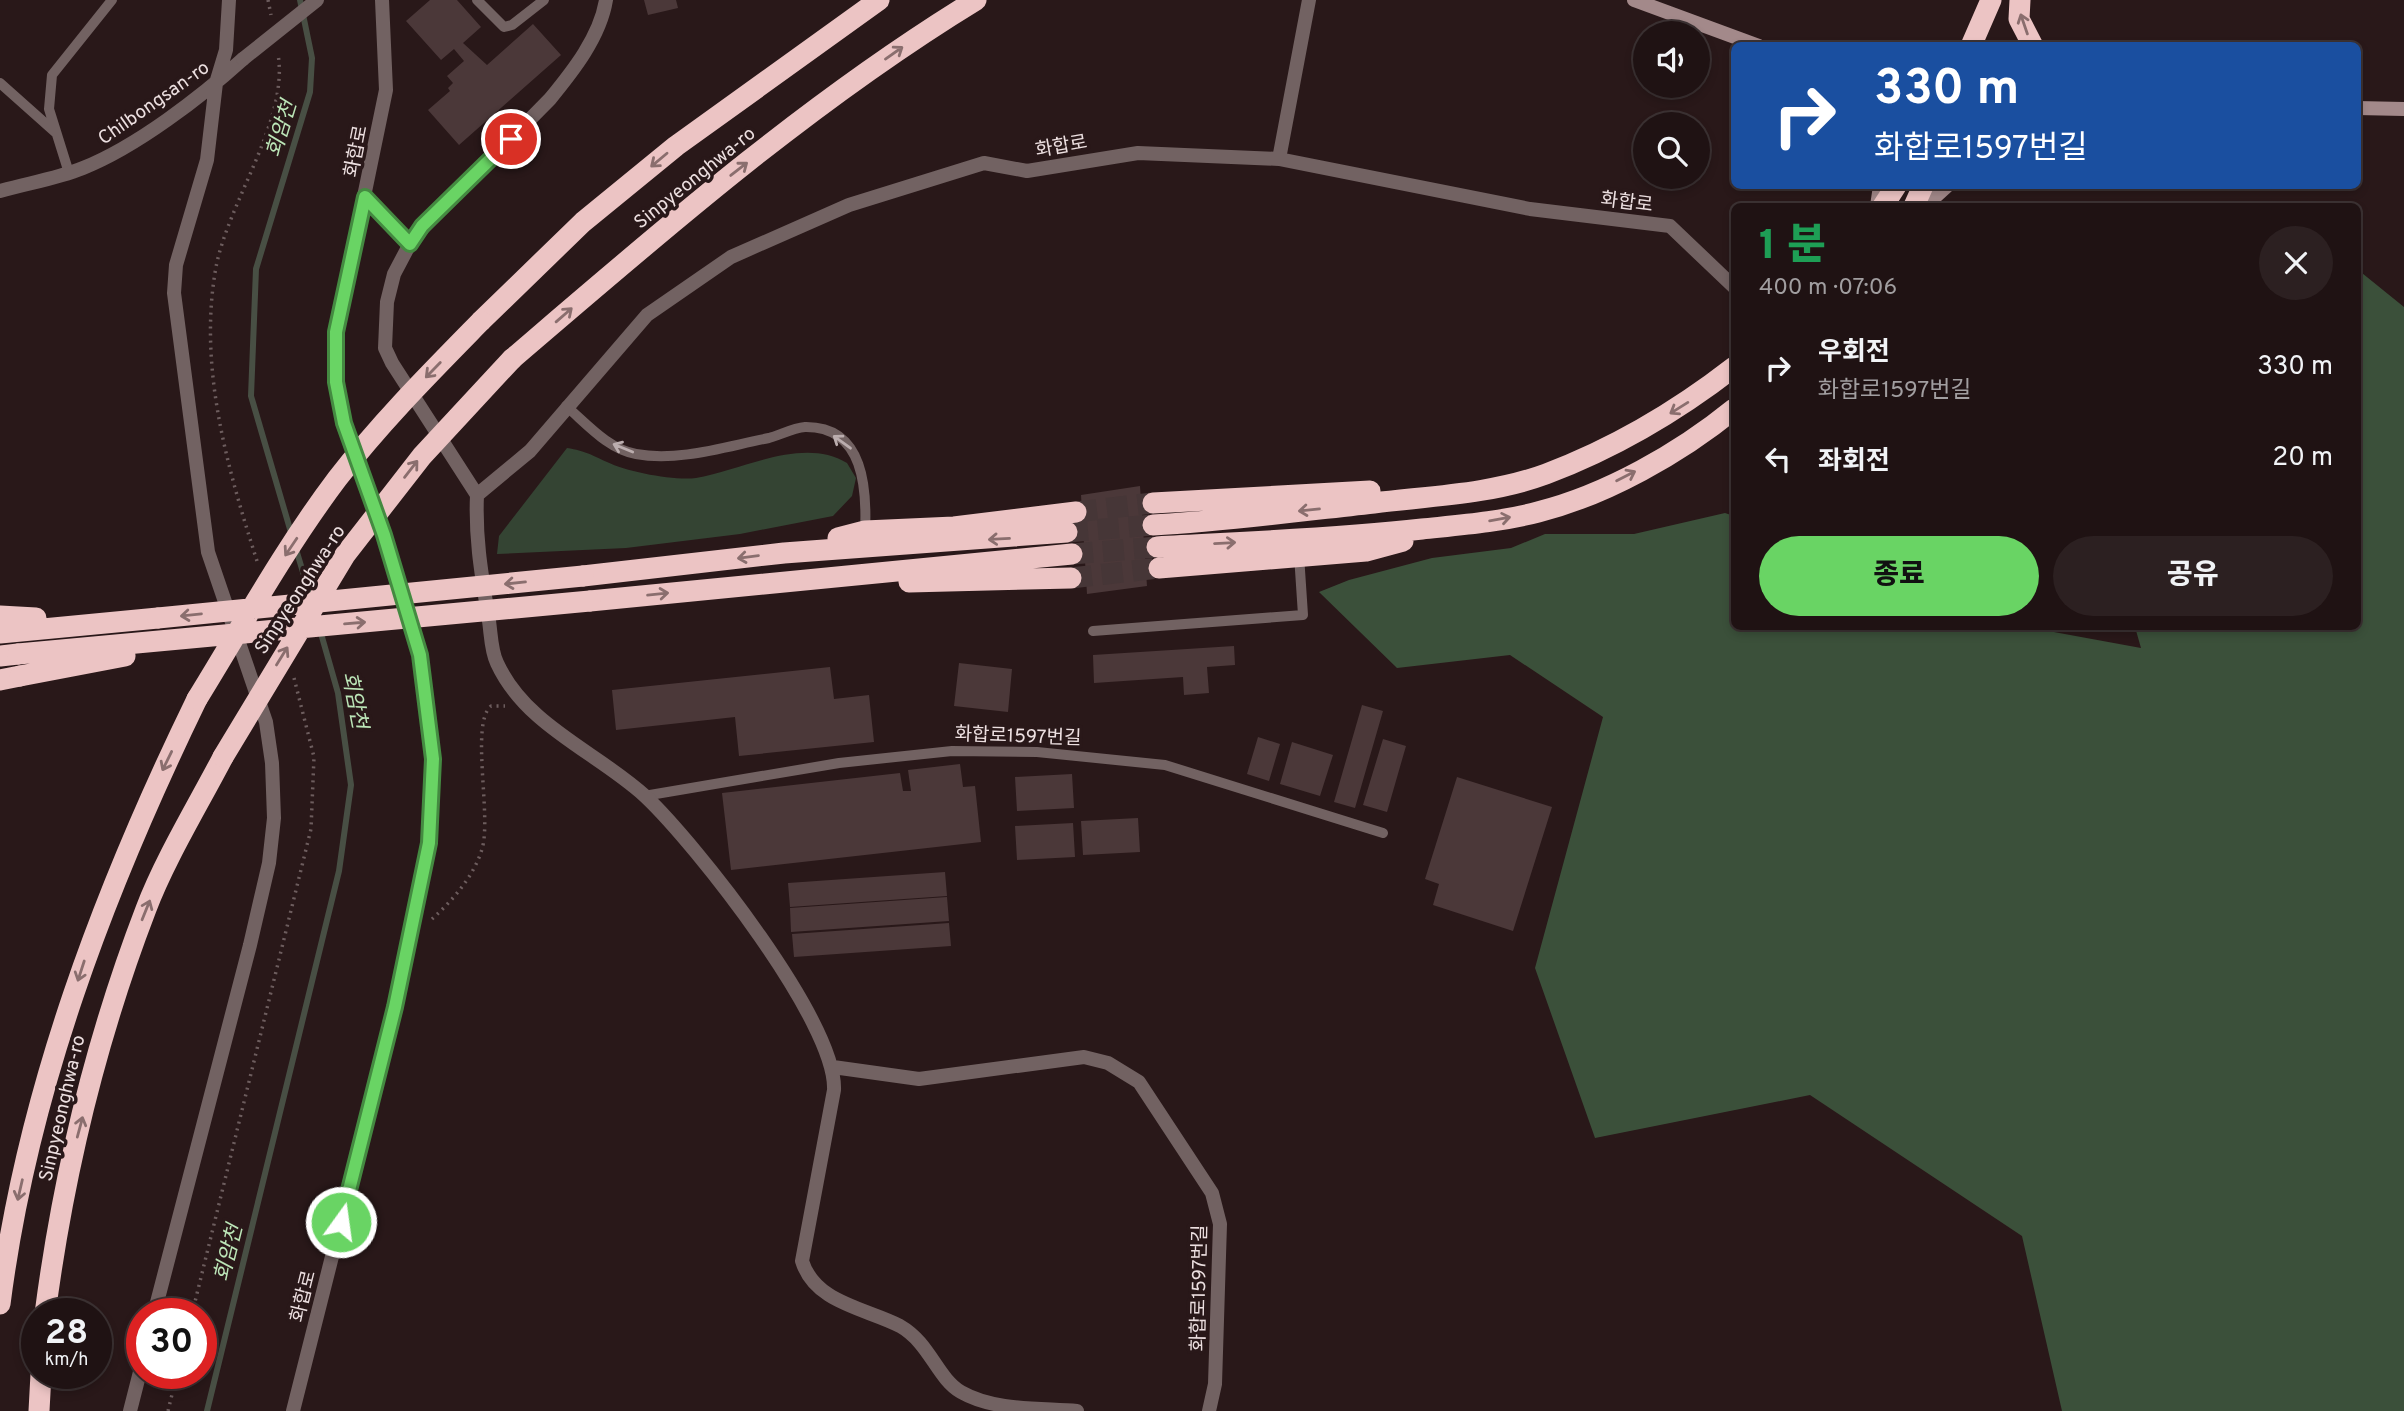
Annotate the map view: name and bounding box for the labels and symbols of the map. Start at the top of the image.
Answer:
one-way arrow [2016,13,2029,35]
one-way arrow [884,46,903,60]
street label: Chilbongsan-ro [94,56,215,151]
water label: 회암천 [261,95,305,161]
pin [481,109,541,169]
street label: Sinpyeonghwa-ro [630,122,761,235]
street label: 화합로 [340,123,374,179]
street label: 화합로 [1033,131,1089,163]
one-way arrow [650,152,668,168]
one-way arrow [729,162,747,177]
street label: 화합로 [1599,188,1654,218]
one-way arrow [555,307,573,323]
one-way arrow [425,361,442,378]
one-way arrow [1670,401,1690,415]
one-way arrow [833,435,852,449]
one-way arrow [612,441,634,454]
one-way arrow [404,461,419,479]
one-way arrow [1615,469,1636,483]
one-way arrow [1298,504,1321,517]
one-way arrow [1488,512,1511,525]
street label: Sinpyeonghwa-ro [250,521,351,659]
one-way arrow [988,533,1011,546]
one-way arrow [284,537,298,556]
one-way arrow [1213,537,1236,550]
one-way arrow [737,551,760,564]
one-way arrow [504,576,527,589]
one-way arrow [646,587,668,600]
one-way arrow [180,609,203,622]
one-way arrow [343,616,365,629]
one-way arrow [276,647,290,667]
water label: 회암천 [335,669,373,734]
street label: 화합로1597번길 [954,723,1082,751]
one-way arrow [159,750,173,771]
one-way arrow [141,899,154,921]
one-way arrow [74,960,86,982]
street label: Sinpyeonghwa-ro [34,1033,91,1184]
one-way arrow [74,1116,87,1139]
one-way arrow [13,1178,26,1201]
position arrow [304,1185,378,1259]
water label: 회암천 [209,1219,250,1285]
street label: 화합로1597번길 [1187,1224,1213,1352]
street label: 화합로 [286,1268,322,1325]
speed limit sign: 30 [126,1298,217,1389]

